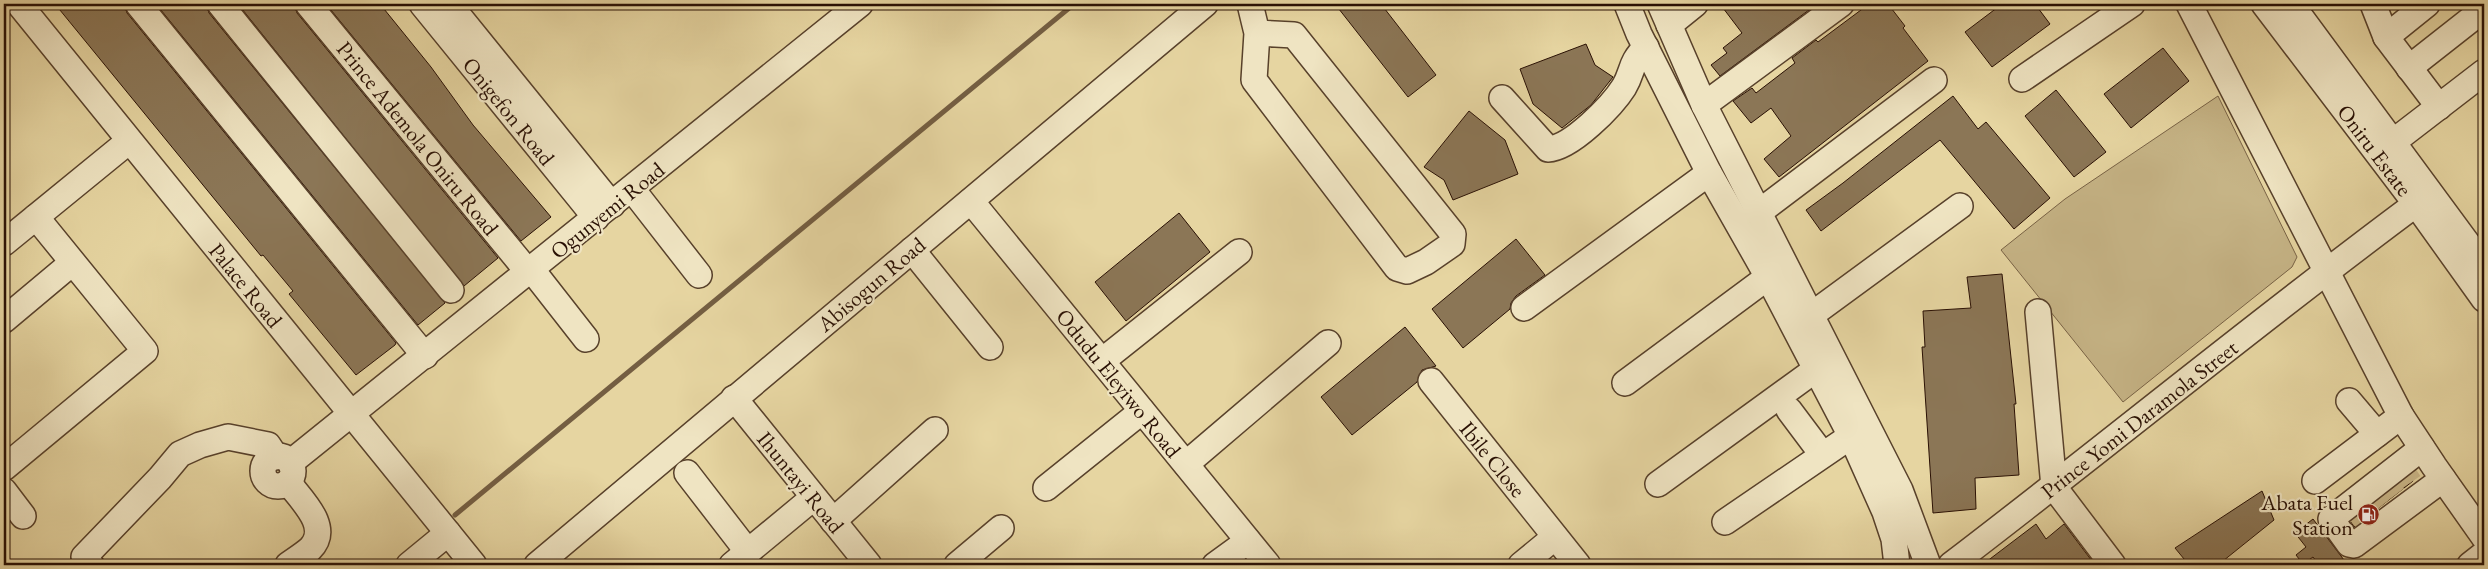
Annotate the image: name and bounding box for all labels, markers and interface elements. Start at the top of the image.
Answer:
street label: Prince Ademola Oniru Road [330,35,506,242]
street label: Onigefon Road [456,51,562,172]
street label: Oniru Estate [2331,99,2419,202]
street label: Ogunyemi Road [544,155,671,265]
street label: Abisogun Road [810,230,932,339]
street label: Palace Road [202,237,289,335]
street label: Odudu Eleyiwo Road [1050,303,1188,465]
street label: Prince Yomi Daramola Street [2035,333,2244,505]
street label: Ibile Close [1453,415,1532,504]
street label: Ihuntayi Road [751,425,851,540]
place label: Abata Fuel Station [2260,488,2353,542]
fuel station icon: Abata Fuel Station [2357,503,2381,527]

